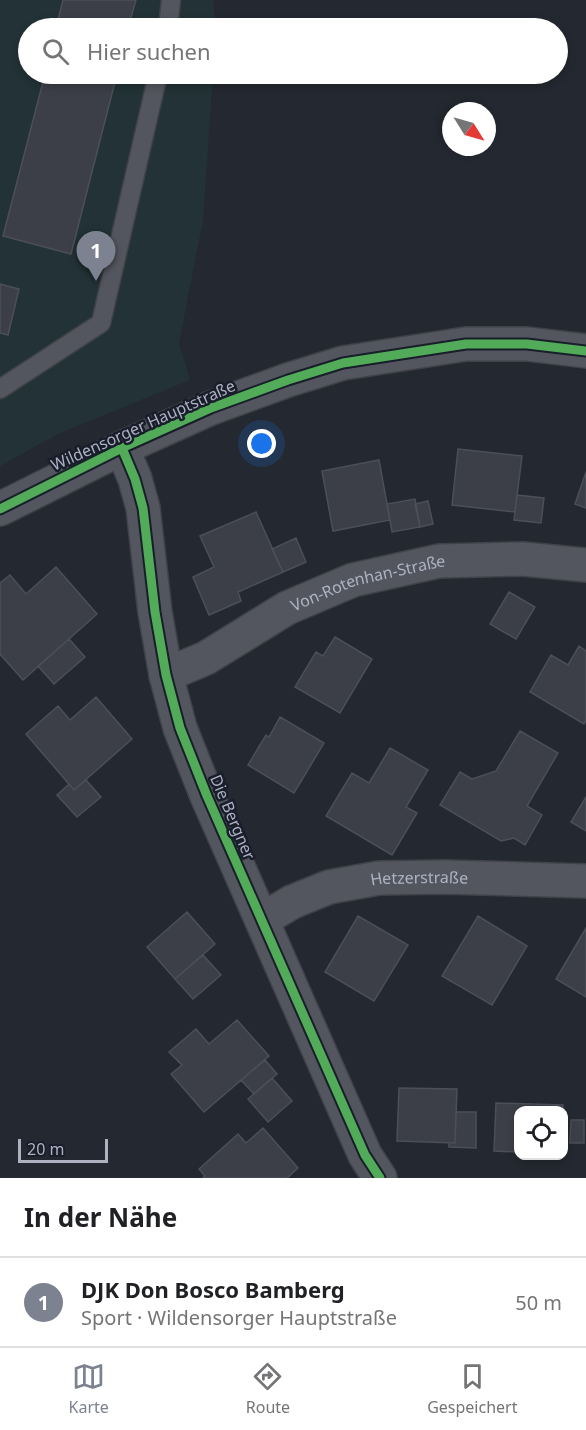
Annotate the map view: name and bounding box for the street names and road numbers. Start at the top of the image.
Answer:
street label: Wildensorger Hauptstraße [47,374,239,476]
street label: Von-Rotenhan-Straße [287,550,445,616]
street label: Die Bergner [205,771,261,863]
street label: Hetzerstraße [369,866,468,890]

